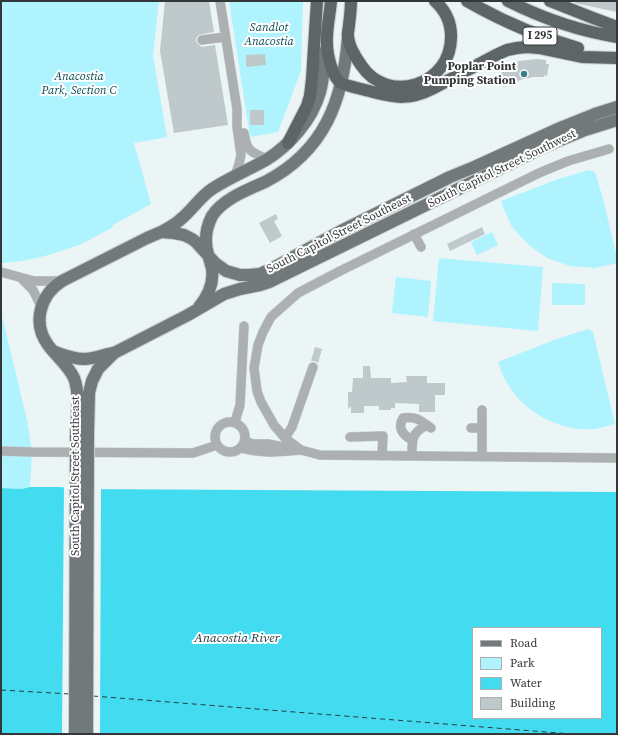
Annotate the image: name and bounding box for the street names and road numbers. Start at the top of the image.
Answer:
road number: I 295 [523,27,557,45]
street label: South Capitol Street Southwest [426,127,578,211]
street label: South Capitol Street Southeast [264,191,414,277]
street label: South Capitol Street Southeast [69,396,83,556]

